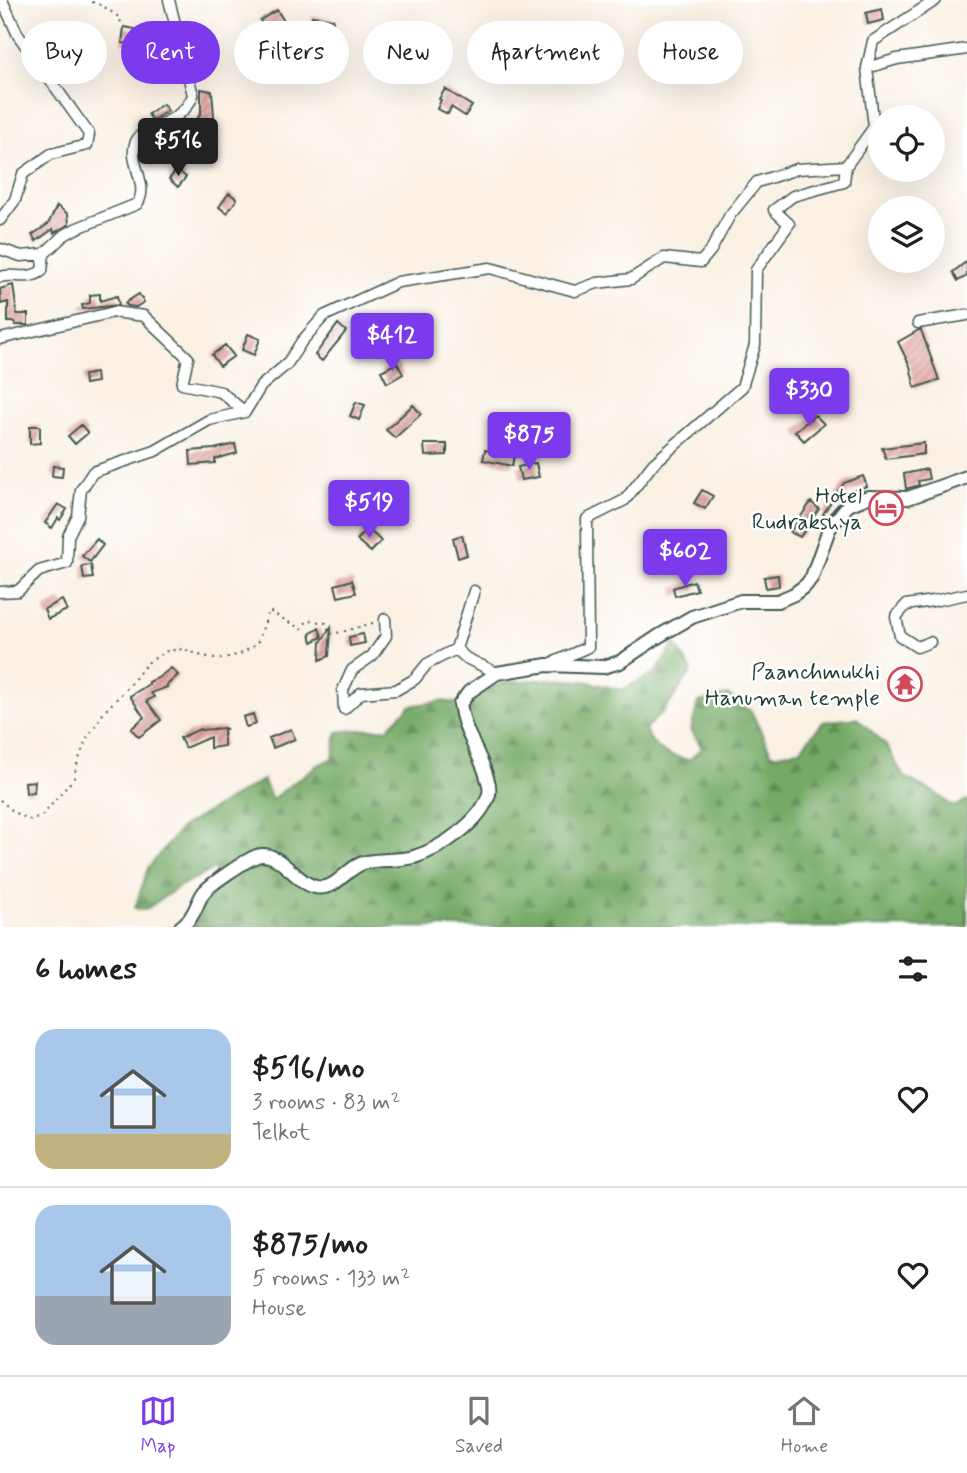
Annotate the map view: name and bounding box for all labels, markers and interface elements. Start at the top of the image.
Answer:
chip: Buy [21,21,107,84]
chip: Rent [121,21,220,84]
chip: Filters [234,21,349,84]
chip: New [363,21,453,84]
chip: Apartment [467,21,624,84]
chip: House [638,21,743,84]
map controls [868,105,945,273]
button: locate [868,105,945,182]
pin: $516 [137,118,219,178]
text: $516 [154,126,202,156]
button: layers [868,196,945,273]
pin: $412 [351,314,433,373]
text: $412 [367,321,417,351]
pin: $330 [768,368,850,428]
text: $330 [785,376,833,406]
pin: $875 [488,412,570,472]
text: $875 [504,420,554,450]
pin: $519 [328,480,410,540]
place label: Hotel Rudrakshya [752,482,862,538]
text: $519 [344,488,394,518]
hotel icon: Hotel Rudrakshya [867,489,905,527]
pin: $602 [644,530,726,589]
text: $602 [659,537,711,567]
place label: Paanchmukhi Hanuman temple [705,658,880,714]
temple icon: Paanchmukhi Hanuman temple [886,665,924,703]
text: 6 homes [35,950,137,989]
icon: filters [894,950,932,988]
text: $516/mo [252,1049,364,1088]
icon: home [91,1057,175,1141]
icon: heart [894,1080,932,1118]
text: 3 rooms · 83 m² [252,1088,400,1118]
text: Telkot [252,1118,310,1148]
text: $875/mo [252,1225,368,1264]
icon: home [91,1233,175,1317]
icon: heart [894,1256,932,1294]
text: 5 rooms · 133 m² [252,1264,411,1294]
text: House [252,1294,306,1324]
tab: Map [139,1392,177,1459]
tab: Saved [455,1392,503,1459]
tab: Home [781,1392,828,1459]

